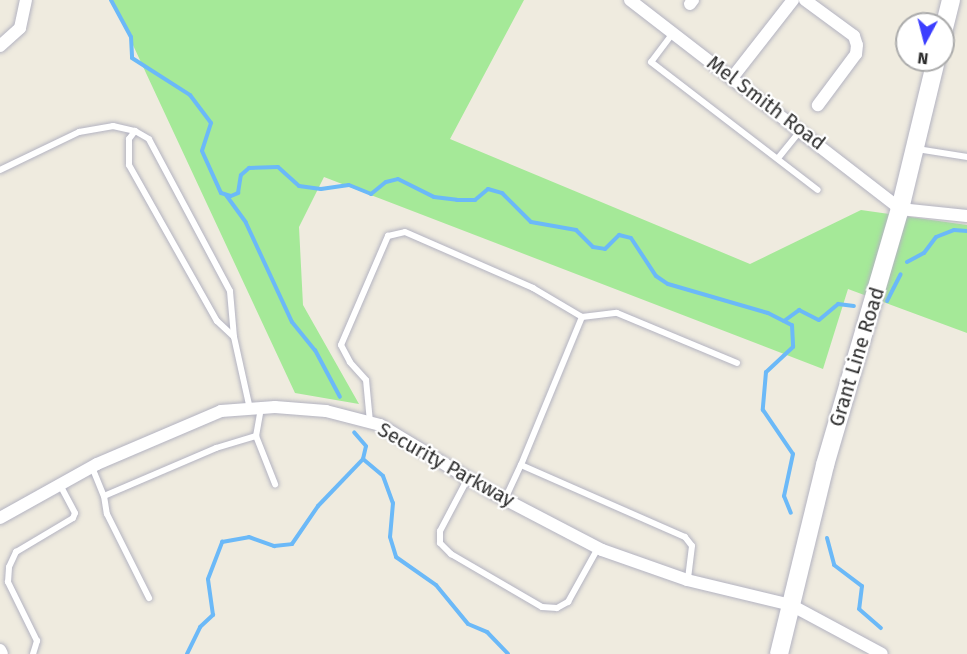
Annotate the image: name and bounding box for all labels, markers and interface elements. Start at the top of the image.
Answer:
north arrow [895,12,955,72]
text: N [917,48,929,68]
street label: Mel Smith Road [702,51,830,155]
street label: Grant Line Road [824,284,890,430]
street label: Security Parkway [374,418,518,512]

